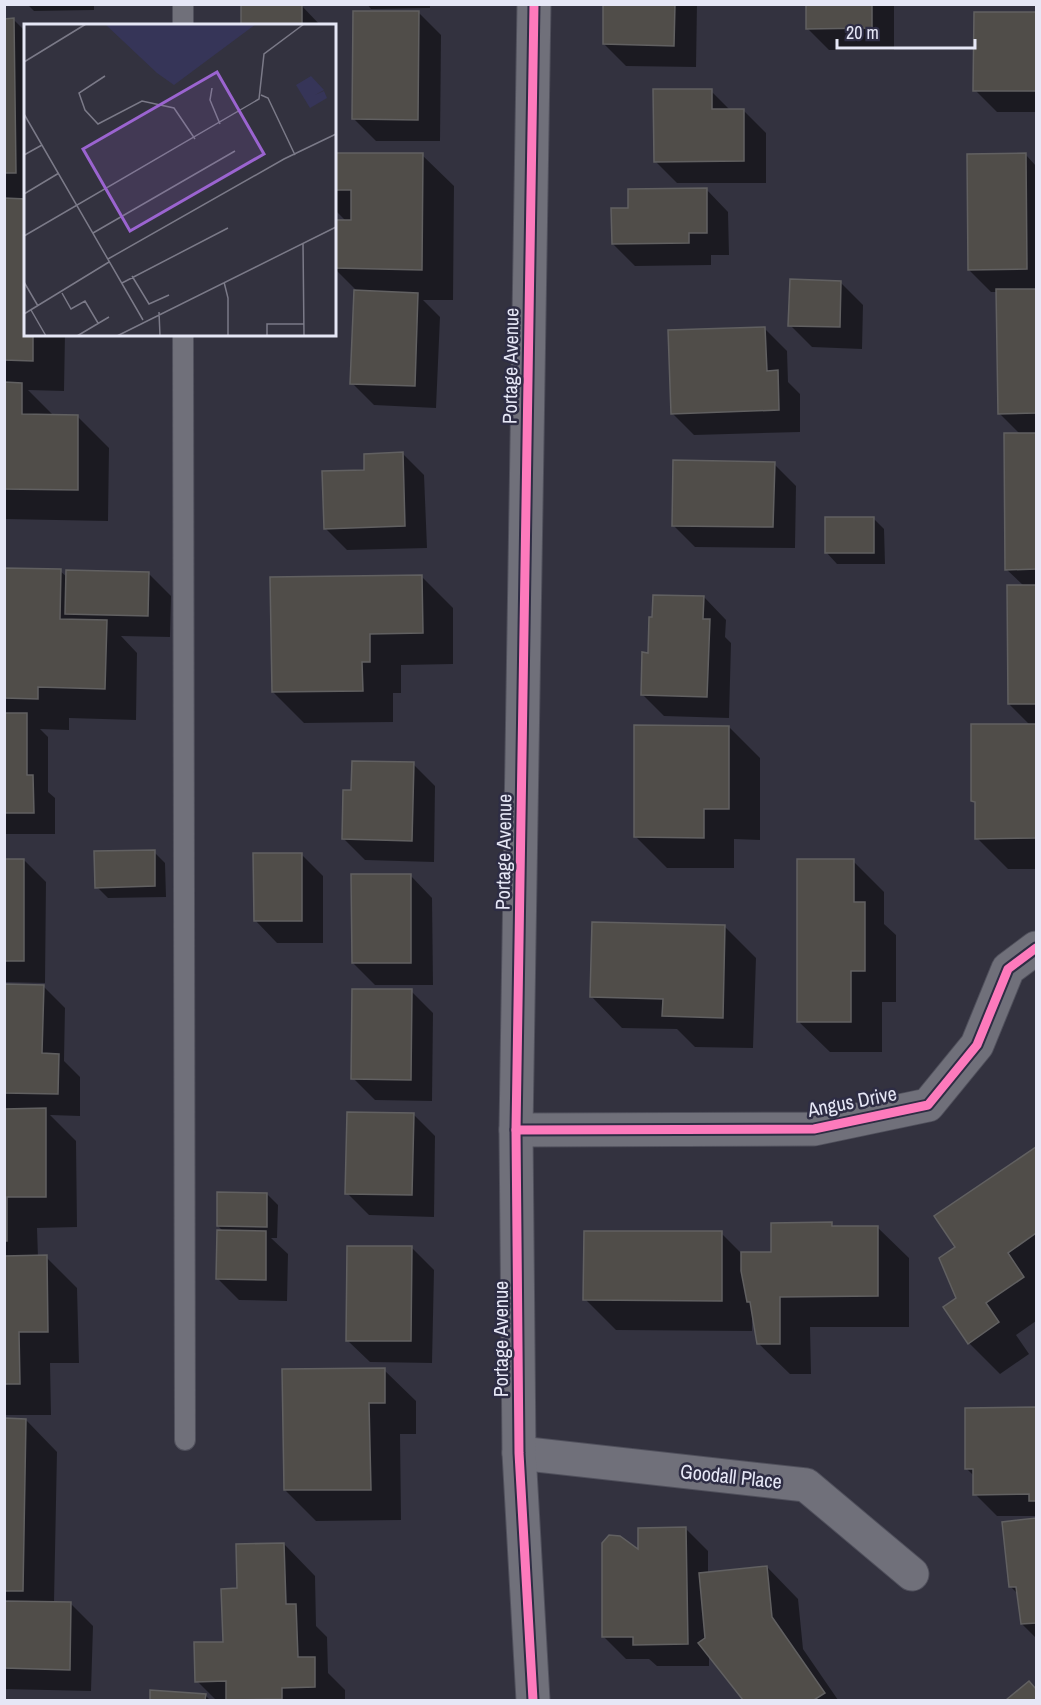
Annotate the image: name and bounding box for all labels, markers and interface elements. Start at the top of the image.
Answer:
scale bar [837,12,975,50]
text: 20 m [846,20,879,45]
inset map [24,24,336,336]
street label: Portage Avenue [495,308,525,424]
street label: Portage Avenue [488,794,518,910]
street label: Angus Drive [804,1079,899,1123]
street label: Portage Avenue [487,1281,514,1397]
street label: Goodall Place [679,1457,783,1495]

